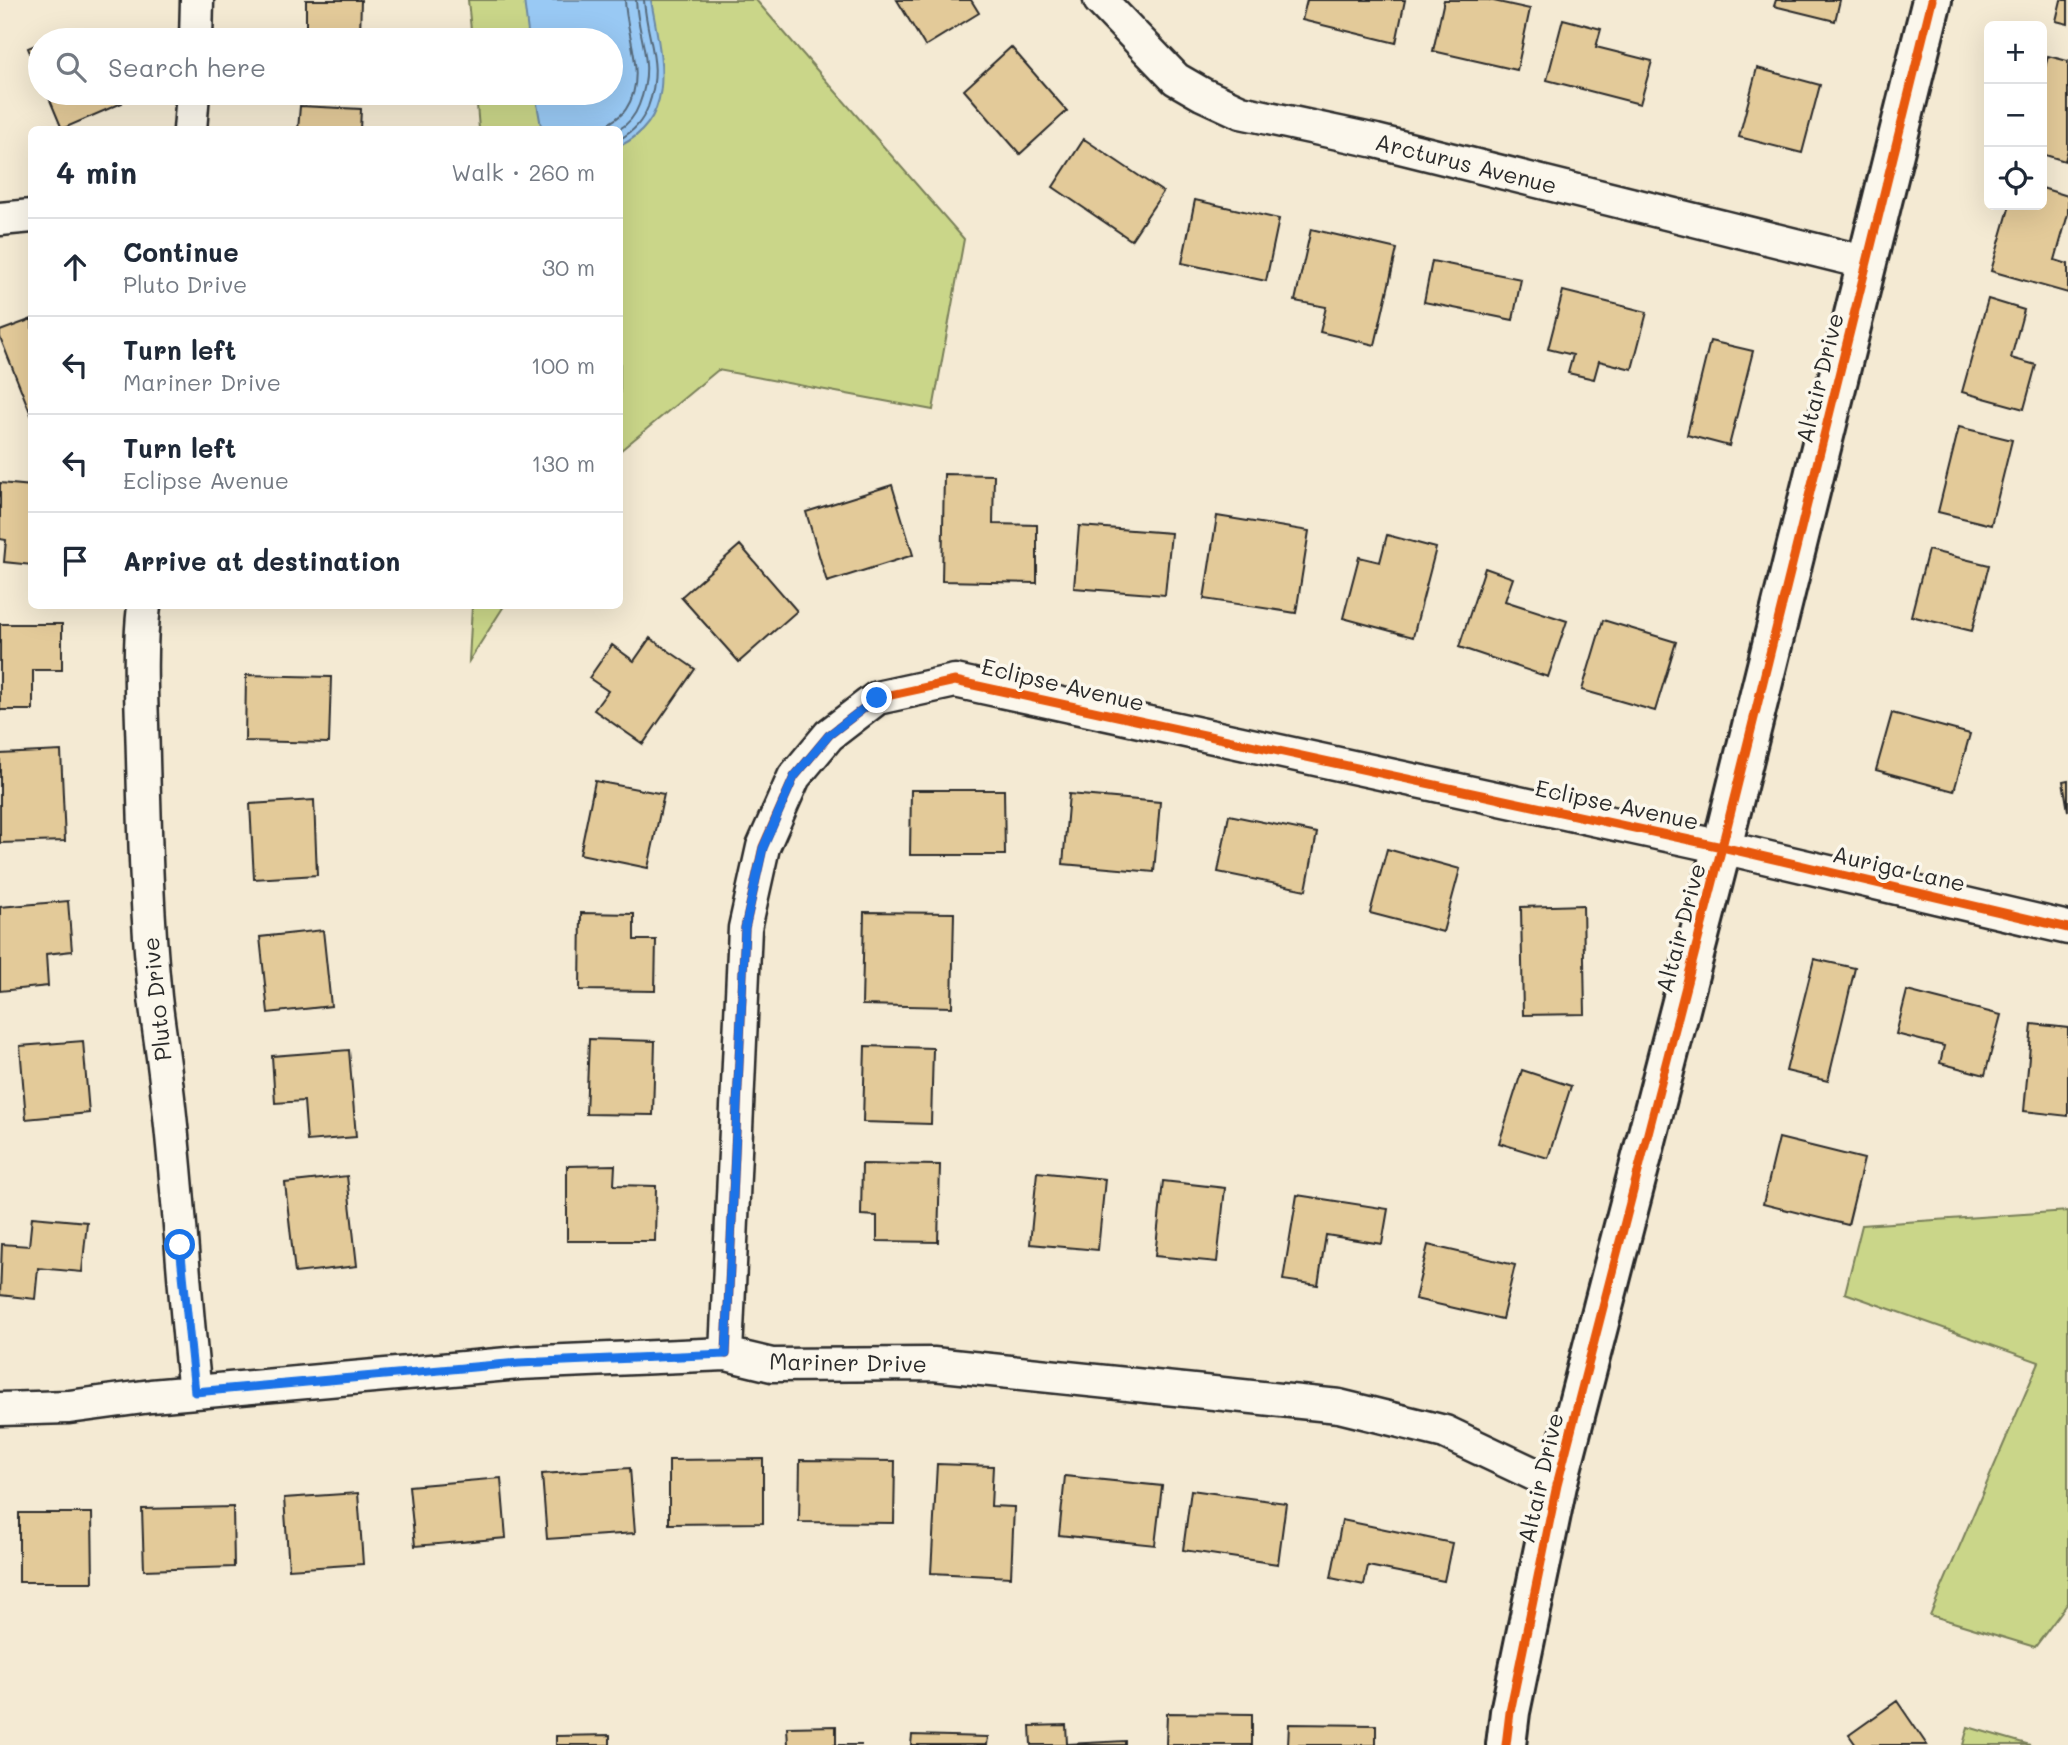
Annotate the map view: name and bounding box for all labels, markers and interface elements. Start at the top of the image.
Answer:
map controls [1984,21,2047,210]
button: + [1984,21,2047,84]
search box [28,28,623,105]
icon: search [52,48,90,86]
text: Search here [108,50,266,84]
button: − [1984,84,2047,147]
street label: Arcturus Avenue [1372,126,1560,200]
button: locate [1984,147,2047,210]
text: 4 min [56,152,137,192]
text: Walk · 260 m [451,157,595,187]
text: Continue [123,235,239,269]
icon: ahead [56,248,94,286]
text: 30 m [542,252,595,282]
text: Pluto Drive [123,269,247,299]
street label: Altair Drive [1788,310,1850,446]
text: Turn left [123,333,236,367]
icon: left [56,346,94,384]
text: 100 m [531,350,595,380]
text: Mariner Drive [123,367,281,397]
text: Turn left [123,431,236,465]
icon: left [56,444,94,482]
text: 130 m [531,448,595,478]
text: Eclipse Avenue [123,465,289,495]
icon: arrive [56,542,94,580]
text: Arrive at destination [123,544,400,578]
street label: Eclipse Avenue [979,651,1148,717]
route end [861,682,892,713]
street label: Eclipse Avenue [1533,772,1702,836]
street label: Auriga Lane [1830,838,1969,898]
street label: Altair Drive [1648,860,1712,996]
street label: Pluto Drive [135,936,177,1062]
route start [164,1229,195,1260]
street label: Mariner Drive [769,1346,927,1378]
street label: Altair Drive [1510,1410,1570,1546]

